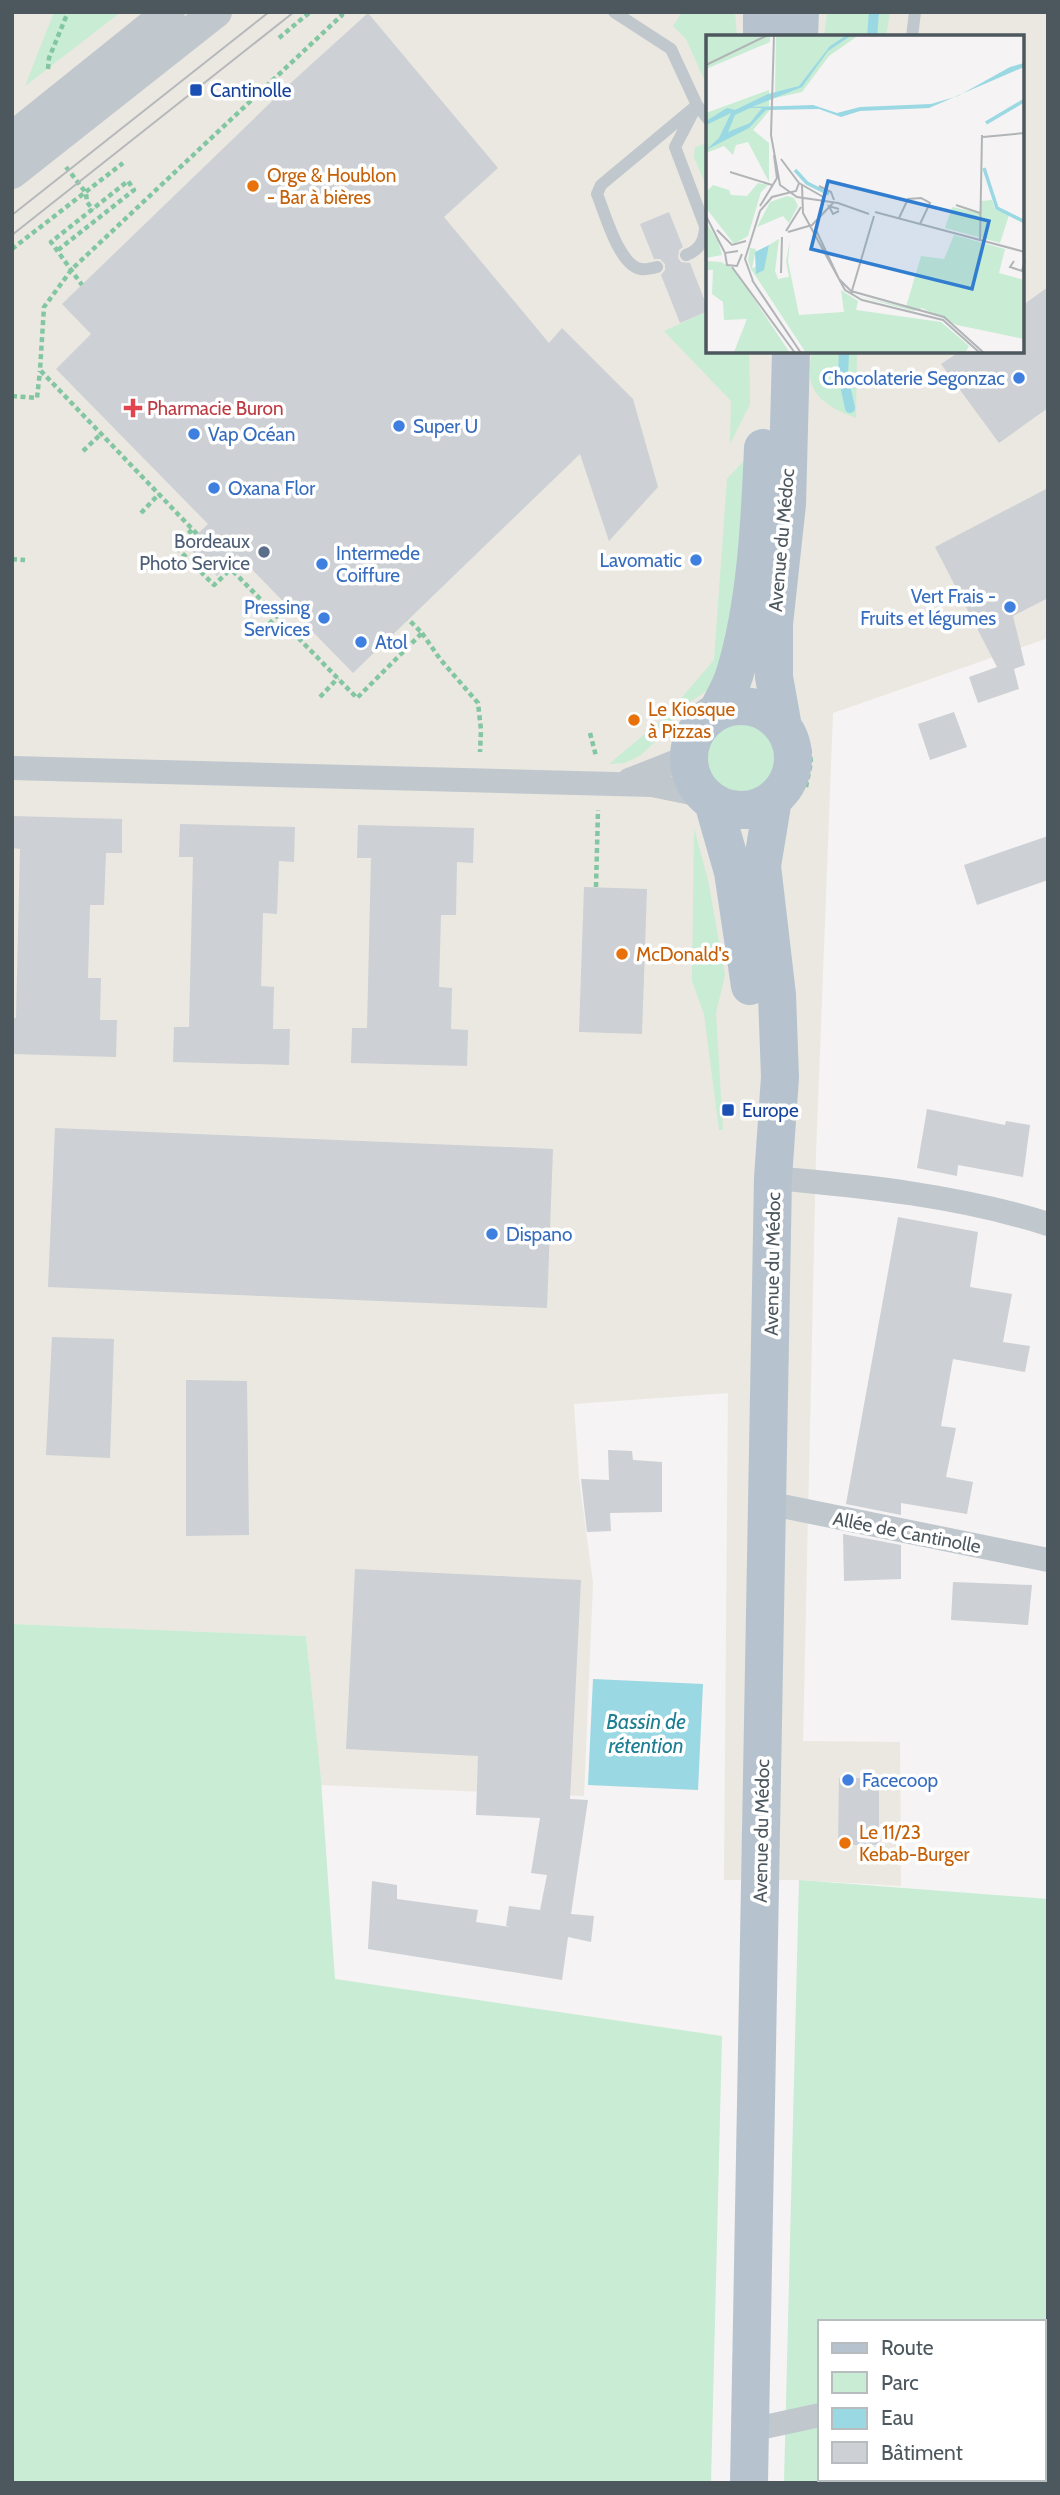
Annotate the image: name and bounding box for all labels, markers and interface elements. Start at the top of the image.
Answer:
inset map [706,35,1025,354]
place label: Cantinolle [210,79,292,102]
marker: Cantinolle [188,82,204,98]
place label: Orge & Houblon - Bar à bières [267,164,396,209]
marker: Orge & Houblon - Bar à bières [245,178,261,194]
place label: Chocolaterie Segonzac [822,367,1005,390]
marker: Chocolaterie Segonzac [1011,370,1027,386]
place label: Pharmacie Buron [147,397,284,420]
marker: Pharmacie Buron [125,400,141,416]
place label: Super U [413,415,478,438]
marker: Super U [391,418,407,434]
place label: Vap Océan [208,423,295,446]
marker: Vap Océan [186,426,202,442]
street label: Avenue du Médoc [764,467,799,613]
place label: Oxana Flor [228,477,315,500]
marker: Oxana Flor [206,480,222,496]
place label: Bordeaux Photo Service [139,530,250,575]
place label: Intermede Coiffure [336,542,420,587]
marker: Bordeaux Photo Service [256,544,272,560]
place label: Lavomatic [599,549,682,572]
marker: Lavomatic [688,552,704,568]
marker: Intermede Coiffure [314,556,330,572]
place label: Vert Frais - Fruits et légumes [860,585,996,630]
place label: Pressing Services [244,596,311,641]
marker: Vert Frais - Fruits et légumes [1002,599,1018,615]
marker: Pressing Services [316,610,332,626]
place label: Atol [375,631,408,654]
marker: Atol [353,634,369,650]
place label: Le Kiosque à Pizzas [648,698,735,743]
marker: Le Kiosque à Pizzas [626,712,642,728]
place label: McDonald's [636,943,730,966]
marker: McDonald's [614,946,630,962]
place label: Europe [742,1099,799,1122]
marker: Europe [720,1102,736,1118]
street label: Avenue du Médoc [760,1192,785,1336]
place label: Dispano [506,1223,572,1246]
marker: Dispano [484,1226,500,1242]
street label: Allée de Cantinolle [831,1507,983,1558]
water label: Bassin de rétention [606,1709,686,1758]
street label: Avenue du Médoc [749,1759,774,1903]
place label: Facecoop [862,1769,938,1792]
marker: Facecoop [840,1772,856,1788]
place label: Le 11/23 Kebab-Burger [859,1821,969,1866]
marker: Le 11/23 Kebab-Burger [837,1835,853,1851]
legend [818,2320,1046,2481]
text: Route [881,2335,934,2360]
text: Parc [881,2370,919,2395]
text: Eau [881,2405,914,2430]
text: Bâtiment [881,2440,963,2465]

